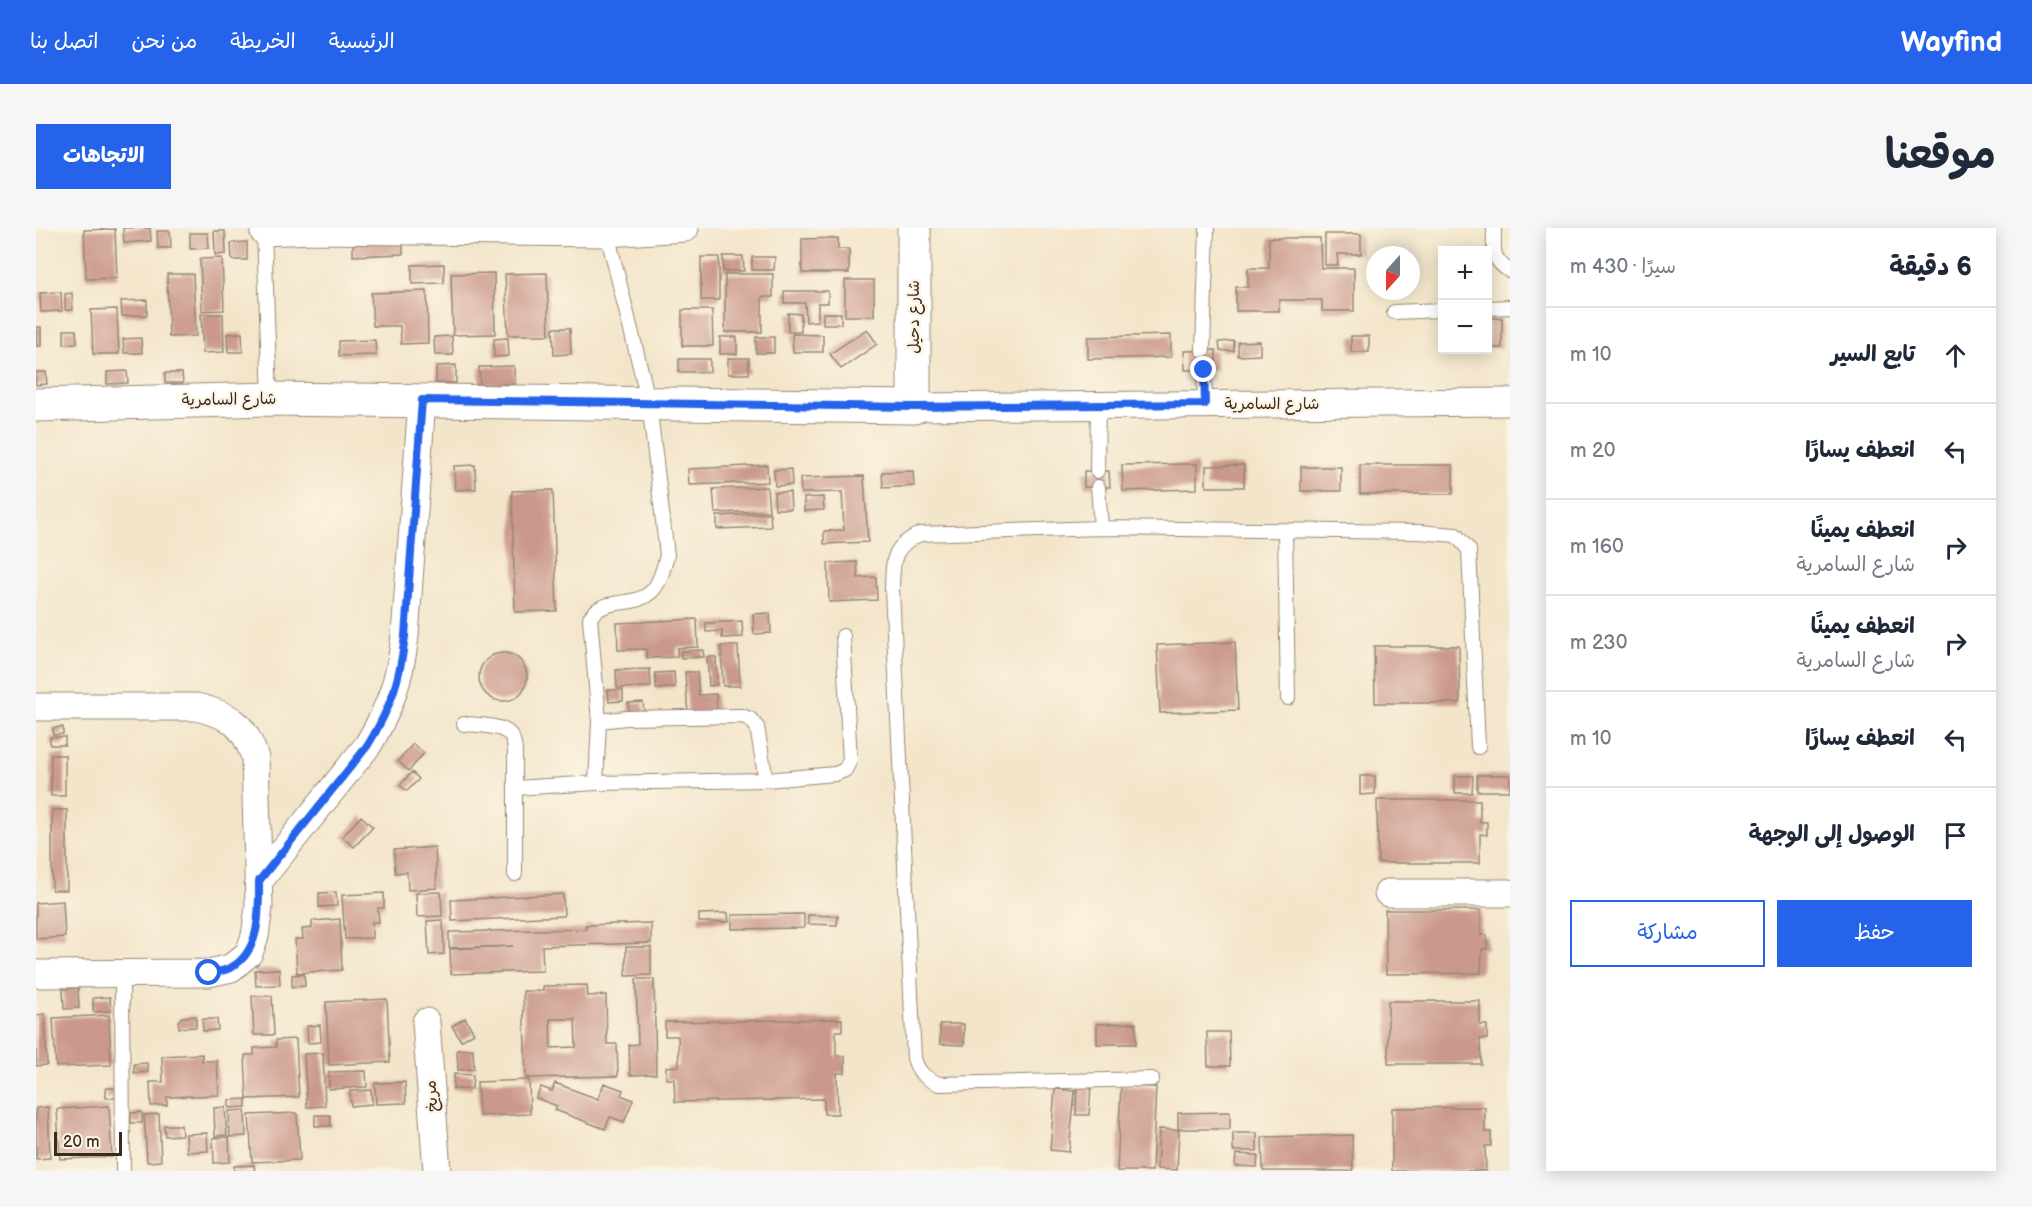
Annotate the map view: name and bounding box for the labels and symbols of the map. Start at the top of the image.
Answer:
north arrow [1366,246,1420,300]
street label: شارع دحيل [905,280,925,354]
route end [1190,356,1216,382]
street label: شارع السامرية [181,390,277,411]
street label: شارع السامرية [1225,395,1319,415]
route start [195,959,221,985]
street label: مريخ [421,1080,443,1112]
scale bar [54,1129,122,1156]

